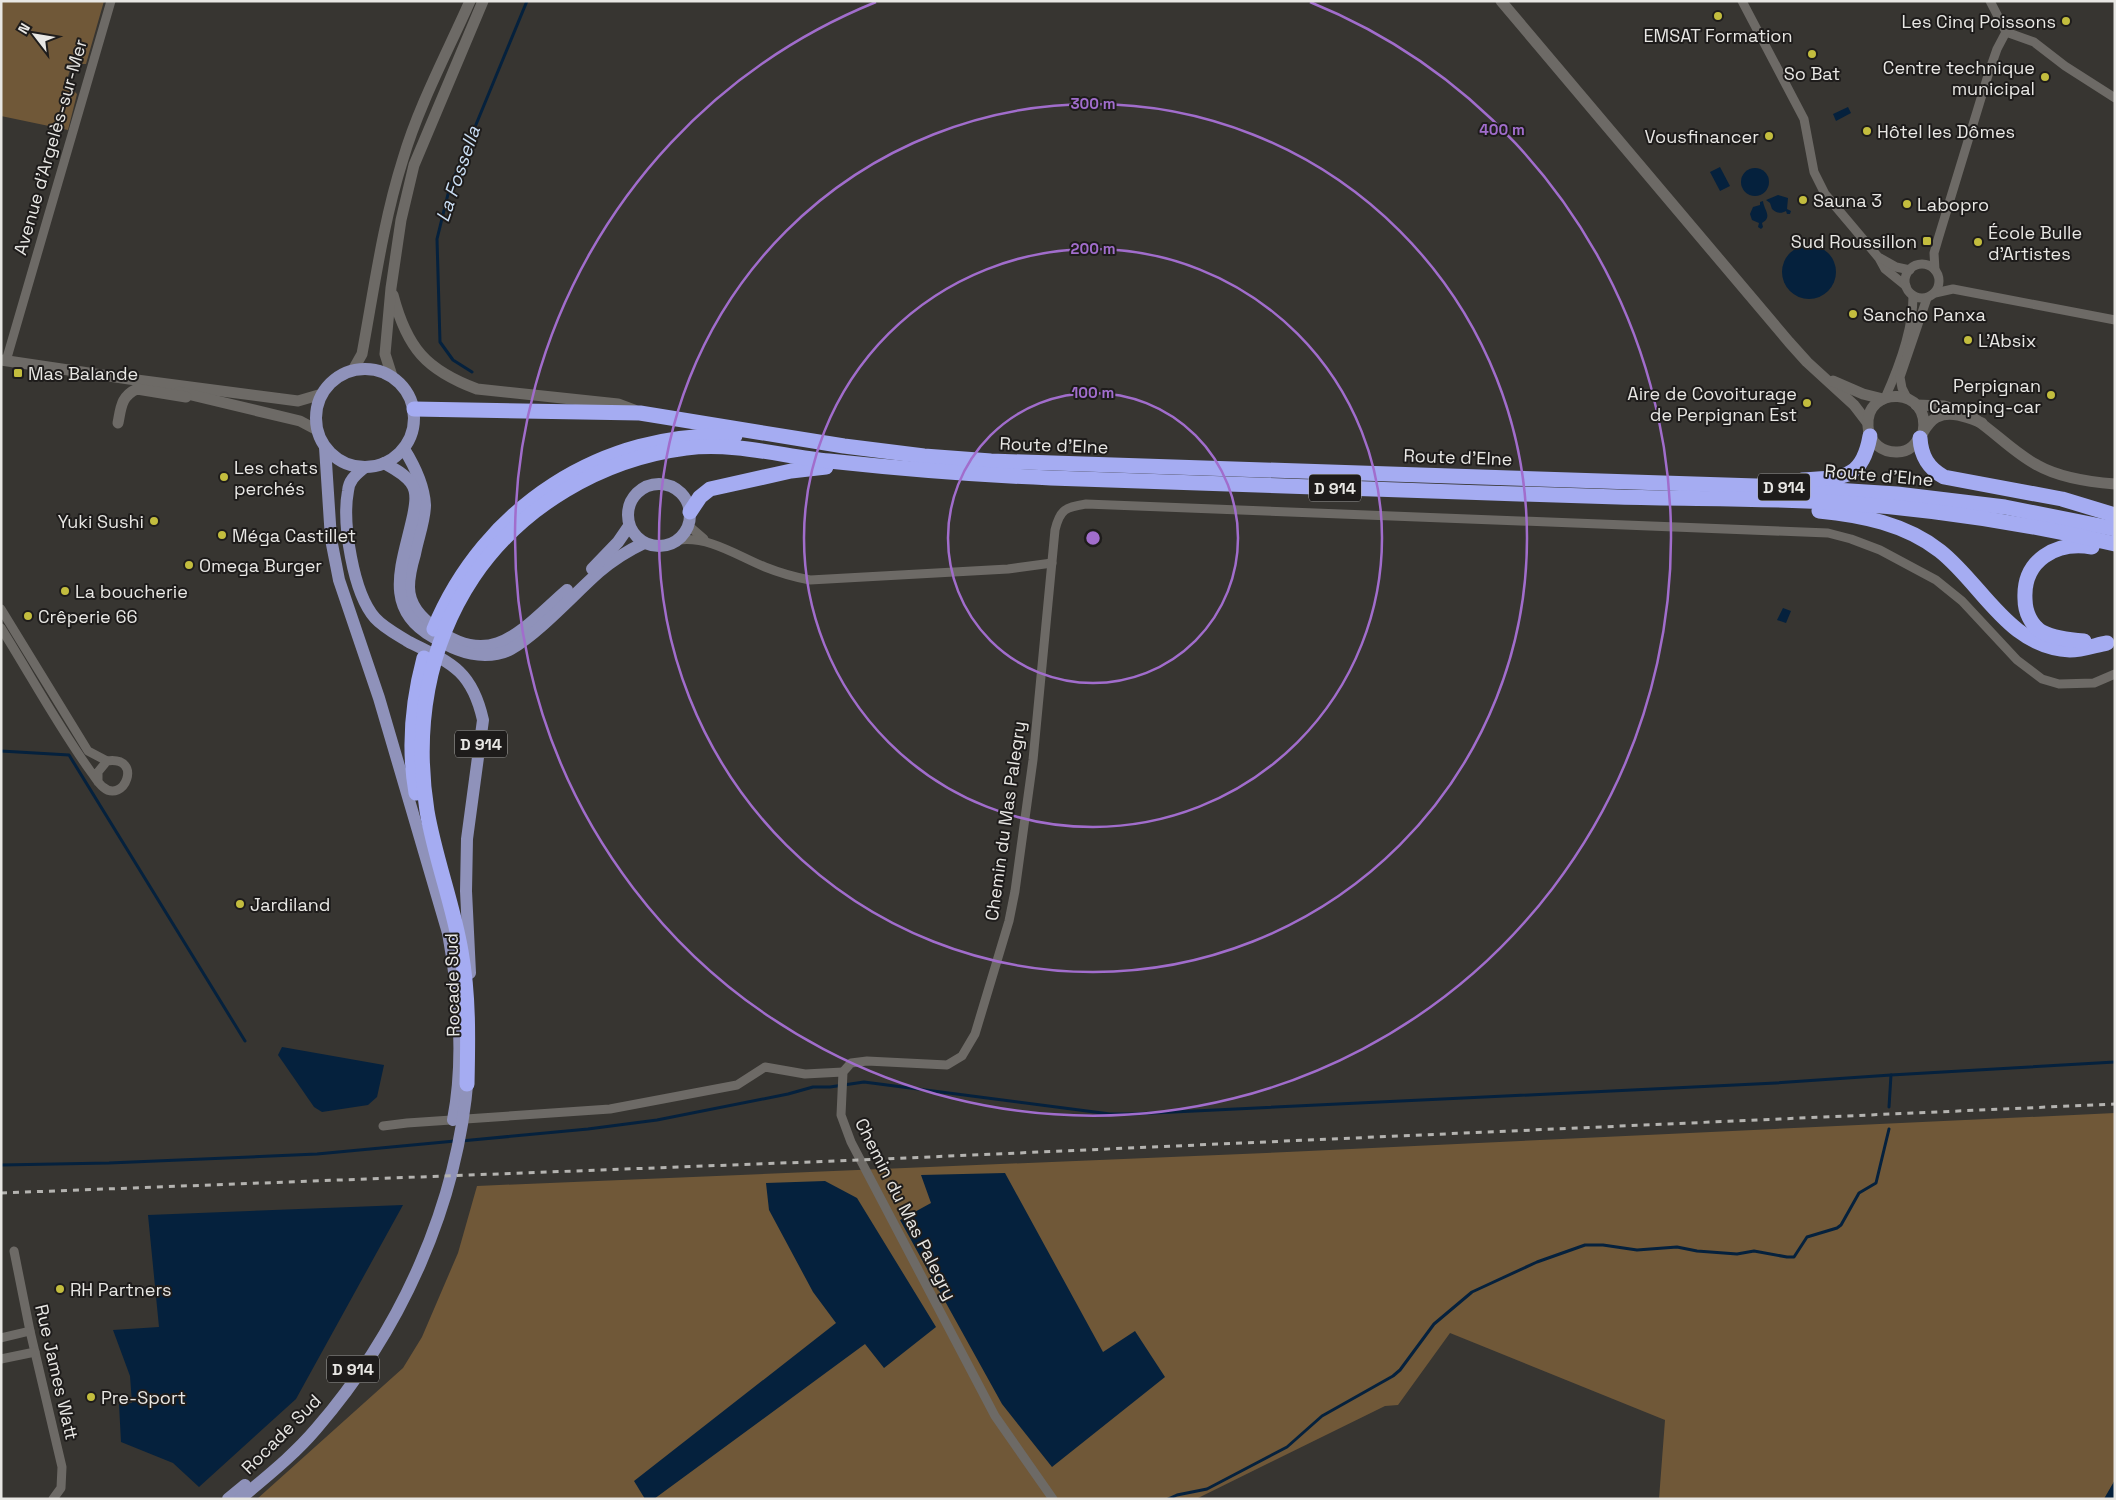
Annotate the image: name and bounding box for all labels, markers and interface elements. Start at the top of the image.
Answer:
north arrow [10,10,60,60]
marker: EMSAT Formation [1712,10,1724,22]
place label: Les Cinq Poissons [1902,10,2056,33]
marker: Les Cinq Poissons [2060,15,2072,27]
text: N [14,20,34,37]
place label: EMSAT Formation [1643,24,1793,47]
street label: Avenue d'Argelès-sur-Mer [8,36,92,258]
marker: So Bat [1806,48,1818,60]
place label: Centre technique municipal [1883,56,2035,100]
place label: So Bat [1784,62,1840,85]
marker: Centre technique municipal [2039,71,2051,83]
text: 300 m [1070,94,1116,113]
text: 400 m [1479,120,1525,139]
place label: Hôtel les Dômes [1877,120,2015,143]
water label: La Fossella [430,123,486,225]
place label: Vousfinancer [1645,125,1759,148]
marker: Hôtel les Dômes [1861,125,1873,137]
marker: Vousfinancer [1763,130,1775,142]
place label: Sauna 3 [1813,189,1882,212]
place label: Labopro [1917,193,1989,216]
marker: Sauna 3 [1797,194,1809,206]
marker: Labopro [1901,198,1913,210]
place label: École Bulle d'Artistes [1988,221,2082,265]
place label: Sud Roussillon [1791,230,1917,253]
marker: Sud Roussillon [1921,235,1933,247]
marker: École Bulle d'Artistes [1972,236,1984,248]
text: 200 m [1071,239,1115,258]
place label: Sancho Panxa [1863,303,1986,326]
marker: Sancho Panxa [1847,308,1859,320]
place label: L'Absix [1978,329,2036,352]
marker: L'Absix [1962,334,1974,346]
place label: Mas Balande [28,362,138,385]
marker: Mas Balande [12,367,24,379]
place label: Perpignan Camping-car [1929,374,2041,418]
place label: Aire de Covoiturage de Perpignan Est [1627,382,1797,426]
text: 100 m [1072,383,1114,402]
marker: Perpignan Camping-car [2045,389,2057,401]
marker: Aire de Covoiturage de Perpignan Est [1801,397,1813,409]
street label: Route d'Elne [999,432,1109,458]
street label: Route d'Elne [1403,444,1513,470]
place label: Les chats perchés [234,456,318,500]
street label: Route d'Elne [1824,459,1934,491]
marker: Les chats perchés [218,471,230,483]
road number: D 914 [1309,474,1361,502]
road number: D 914 [1758,474,1810,501]
place label: Yuki Sushi [58,510,144,533]
marker: Yuki Sushi [148,515,160,527]
place label: Méga Castillet [232,524,356,547]
marker: Méga Castillet [216,529,228,541]
centre of rings [1084,529,1102,547]
place label: Omega Burger [199,554,322,577]
marker: Omega Burger [183,559,195,571]
place label: La boucherie [75,580,188,603]
marker: La boucherie [59,585,71,597]
place label: Crêperie 66 [38,605,137,628]
marker: Crêperie 66 [22,610,34,622]
street label: Chemin du Mas Palegry [980,720,1030,922]
road number: D 914 [455,731,507,758]
place label: Jardiland [250,893,330,916]
marker: Jardiland [234,898,246,910]
street label: Rocade Sud [440,933,464,1037]
street label: Chemin du Mas Palegry [850,1114,962,1304]
place label: RH Partners [70,1278,172,1301]
marker: RH Partners [54,1283,66,1295]
street label: Rue James Watt [30,1302,84,1442]
road number: D 914 [327,1356,379,1382]
place label: Pre-Sport [101,1386,186,1409]
street label: Rocade Sud [236,1389,326,1479]
marker: Pre-Sport [85,1391,97,1403]

